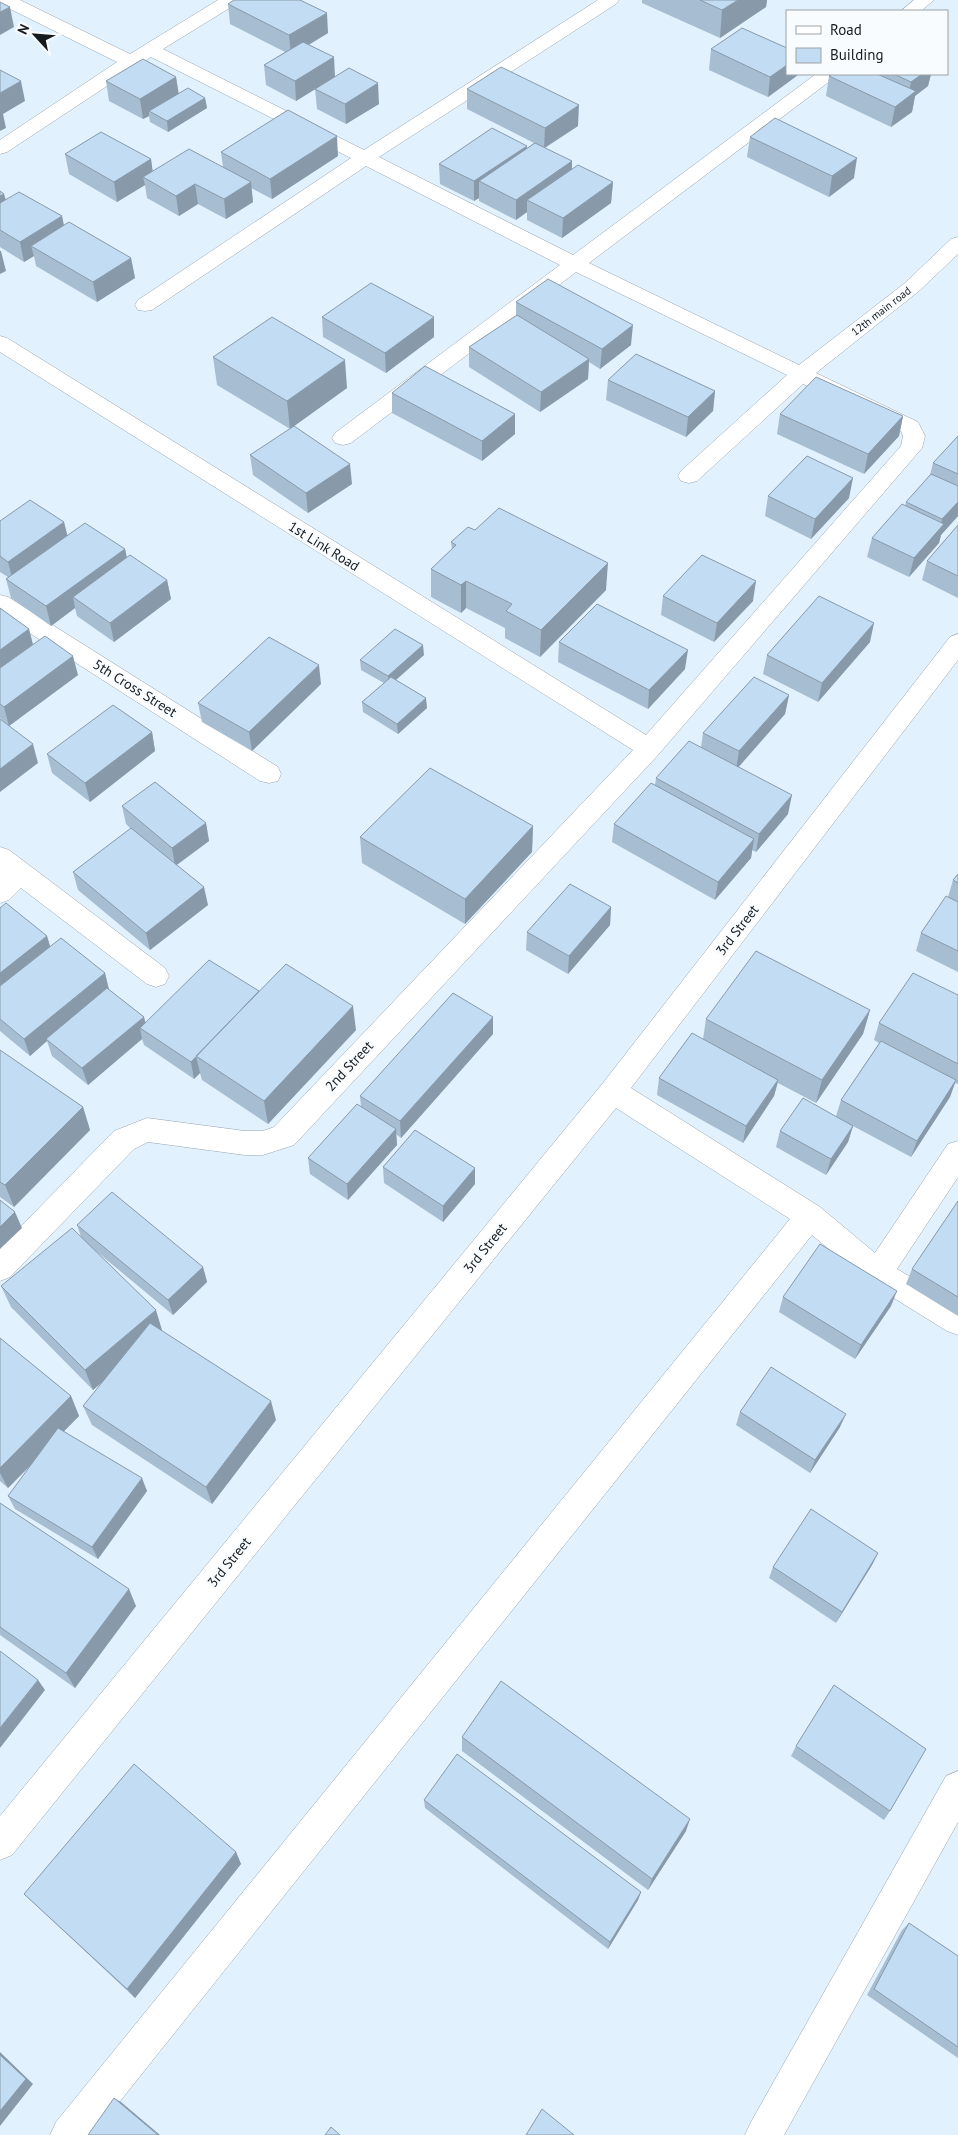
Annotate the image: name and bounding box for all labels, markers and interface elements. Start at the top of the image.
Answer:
north arrow [10,10,60,60]
legend [786,10,948,75]
text: Road [830,20,862,39]
text: N [13,21,33,37]
text: Building [830,45,884,64]
street label: 12th main road [848,283,914,339]
street label: 1st Link Road [285,517,363,575]
street label: 5th Cross Street [90,655,180,721]
street label: 3rd Street [712,901,763,959]
street label: 2nd Street [321,1037,377,1095]
street label: 3rd Street [459,1219,511,1277]
street label: 3rd Street [203,1533,255,1591]

